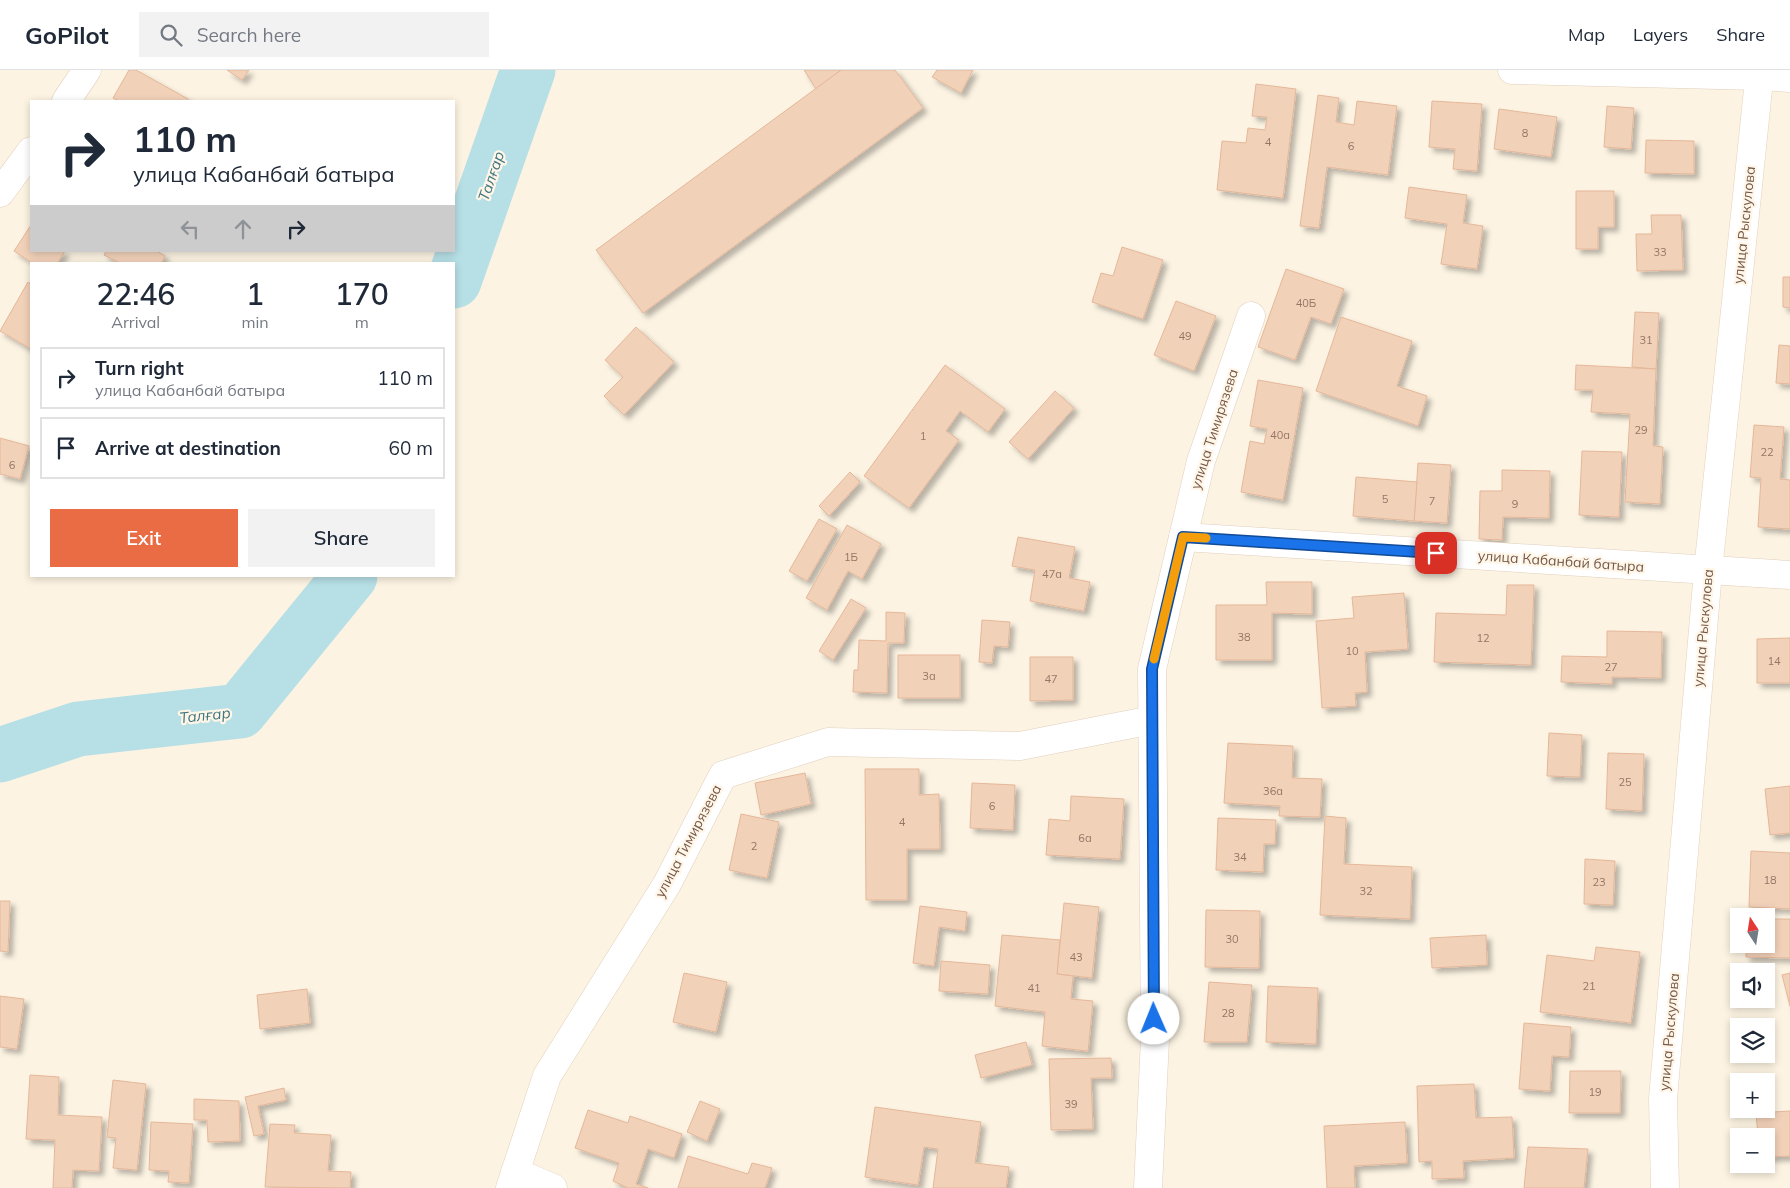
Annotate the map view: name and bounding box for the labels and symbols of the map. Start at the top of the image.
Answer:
house number: 8 [1522,126,1529,140]
house number: 4 [1265,135,1272,149]
house number: 6 [1348,139,1355,153]
water label: Талғар [474,149,508,203]
street label: улица Рыскулова [1729,165,1759,285]
house number: 33 [1653,245,1667,259]
house number: 40Б [1296,296,1316,310]
house number: 49 [1178,329,1192,343]
house number: 31 [1639,333,1653,347]
street label: улица Тимирязева [1186,367,1242,491]
house number: 29 [1634,423,1648,437]
house number: 40а [1270,428,1290,442]
house number: 1 [920,429,926,443]
house number: 22 [1760,445,1774,459]
house number: 6 [9,458,16,472]
house number: 5 [1382,492,1389,506]
house number: 7 [1429,494,1435,508]
house number: 9 [1512,497,1518,511]
pin [1415,532,1457,574]
street label: улица Кабанбай батыра [1477,546,1645,576]
house number: 1Б [844,550,858,564]
house number: 47а [1042,567,1062,581]
street label: улица Рыскулова [1689,568,1717,688]
house number: 38 [1237,630,1251,644]
house number: 12 [1476,631,1490,645]
house number: 10 [1345,644,1359,658]
house number: 14 [1767,654,1781,668]
house number: 27 [1604,660,1618,674]
house number: 3а [922,669,936,683]
house number: 47 [1044,672,1058,686]
water label: Талғар [179,703,231,727]
house number: 25 [1618,775,1632,789]
street label: улица Тимирязева [651,781,725,901]
house number: 36а [1263,784,1283,798]
house number: 6 [989,799,996,813]
house number: 4 [899,815,906,829]
house number: 6а [1078,831,1092,845]
house number: 2 [751,839,758,853]
house number: 34 [1233,850,1247,864]
house number: 18 [1763,873,1777,887]
house number: 23 [1592,875,1606,889]
house number: 32 [1359,884,1373,898]
north arrow [1730,908,1775,952]
house number: 30 [1225,932,1239,946]
house number: 43 [1069,950,1083,964]
street label: улица Рыскулова [1655,972,1683,1092]
house number: 21 [1582,979,1596,993]
house number: 41 [1027,981,1041,995]
position arrow [1127,992,1179,1044]
house number: 28 [1221,1006,1235,1020]
house number: 19 [1588,1085,1602,1099]
house number: 39 [1064,1097,1078,1111]

